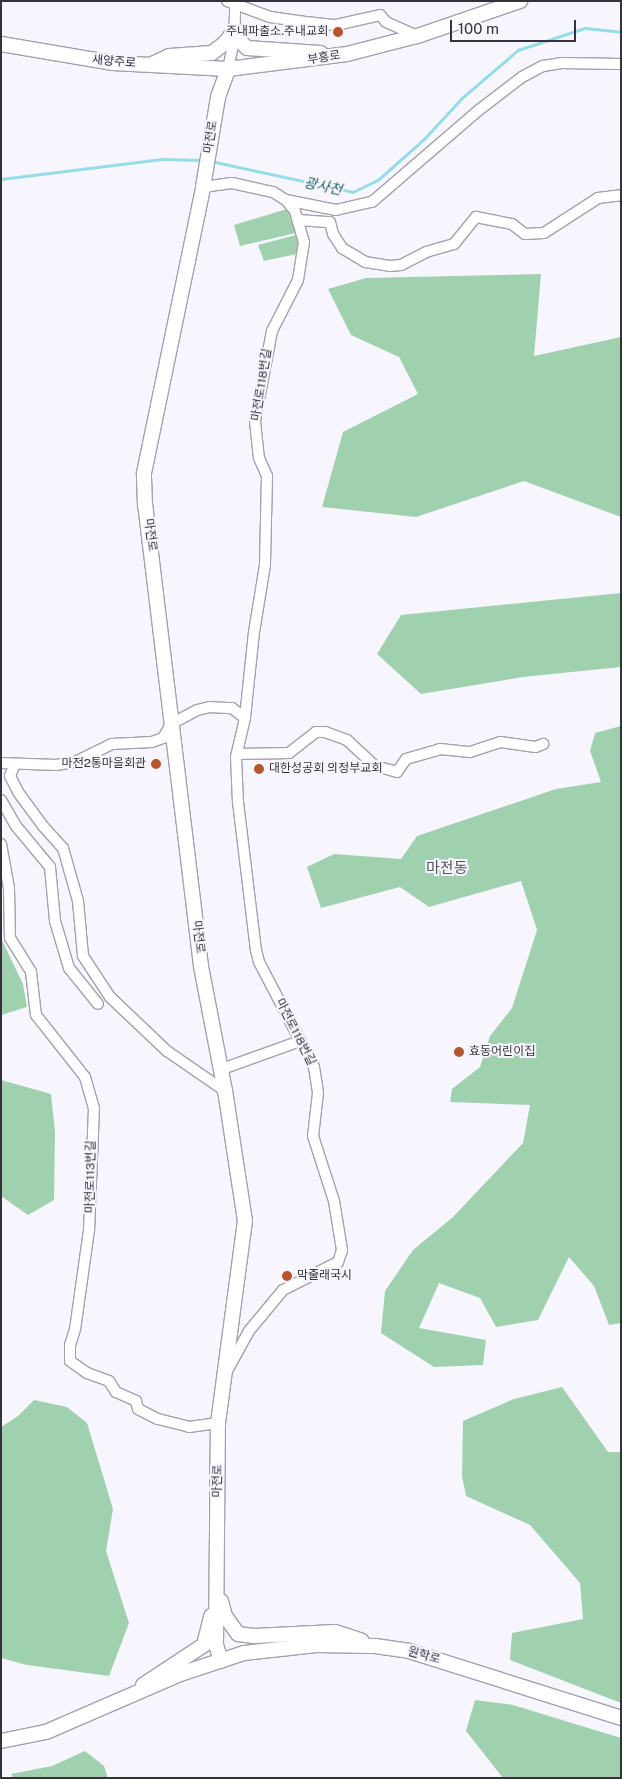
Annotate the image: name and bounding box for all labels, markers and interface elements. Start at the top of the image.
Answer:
scale bar [452,10,578,42]
text: 100 m [458,20,499,37]
place label: 주내파출소.주내교회 [226,25,328,39]
marker: 주내파출소.주내교회 [332,26,344,38]
street label: 부흥로 [307,48,341,68]
street label: 새양주로 [91,53,137,71]
street label: 마전로 [201,120,221,154]
water label: 광사천 [302,174,344,198]
street label: 마전로118번길 [249,348,275,422]
street label: 마전로 [141,518,159,552]
place label: 마전2통마을회관 [62,757,146,771]
marker: 마전2통마을회관 [150,758,162,770]
place label: 대한성공회 의정부교회 [269,762,382,776]
marker: 대한성공회 의정부교회 [253,763,265,775]
district label: 마전동 [426,859,468,877]
street label: 마전로 [189,920,207,954]
street label: 마전로118번길 [272,996,318,1068]
place label: 효동어린이집 [469,1045,535,1059]
marker: 효동어린이집 [453,1046,465,1058]
street label: 마전로113번길 [83,1141,99,1213]
place label: 막줄래국시 [297,1269,352,1283]
marker: 막줄래국시 [281,1270,293,1282]
street label: 마전로 [211,1464,225,1498]
street label: 원학로 [406,1645,442,1667]

